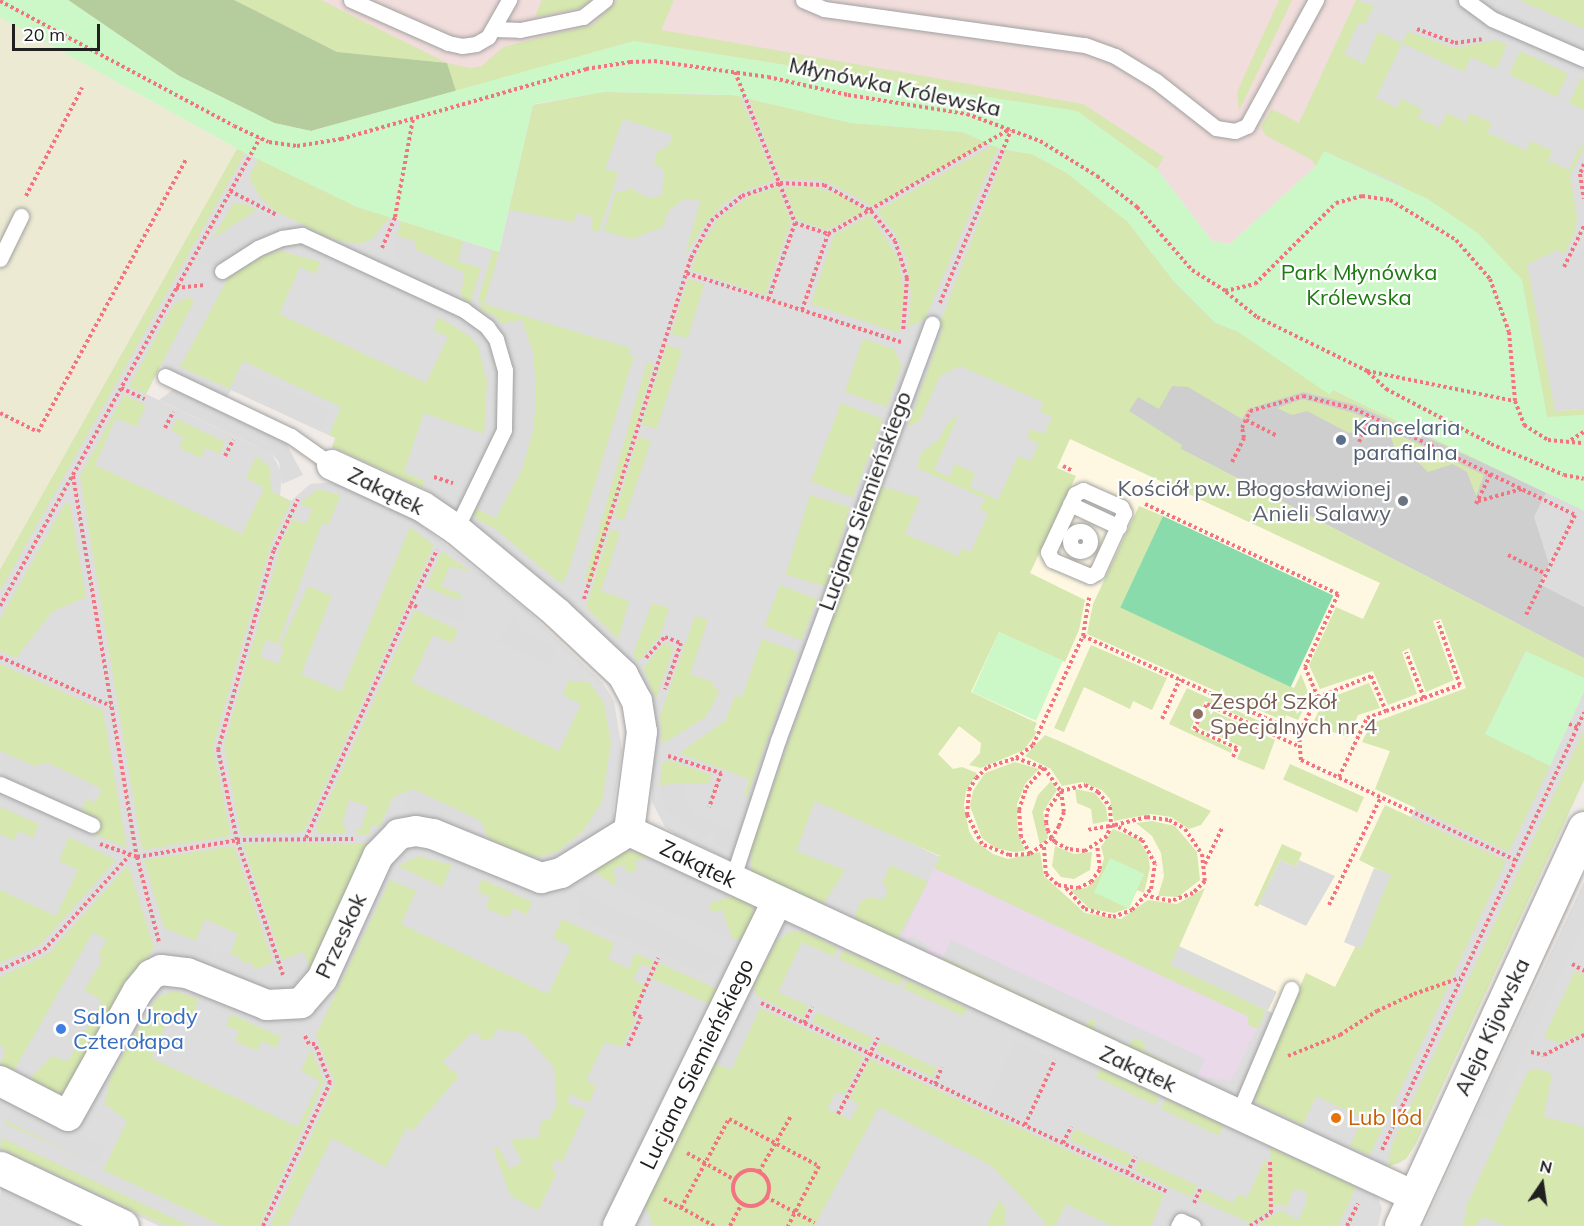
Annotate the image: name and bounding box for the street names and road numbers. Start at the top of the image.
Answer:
street label: Młynówka Królewska [787,52,1003,122]
street label: Lucjana Siemieńskiego [813,388,917,614]
street label: Zakątek [344,461,428,521]
street label: Zakątek [656,834,740,894]
street label: Przeskok [310,889,372,983]
street label: Lucjana Siemieńskiego [634,954,760,1174]
street label: Aleja Kijowska [1449,954,1535,1100]
street label: Zakątek [1096,1040,1180,1098]

